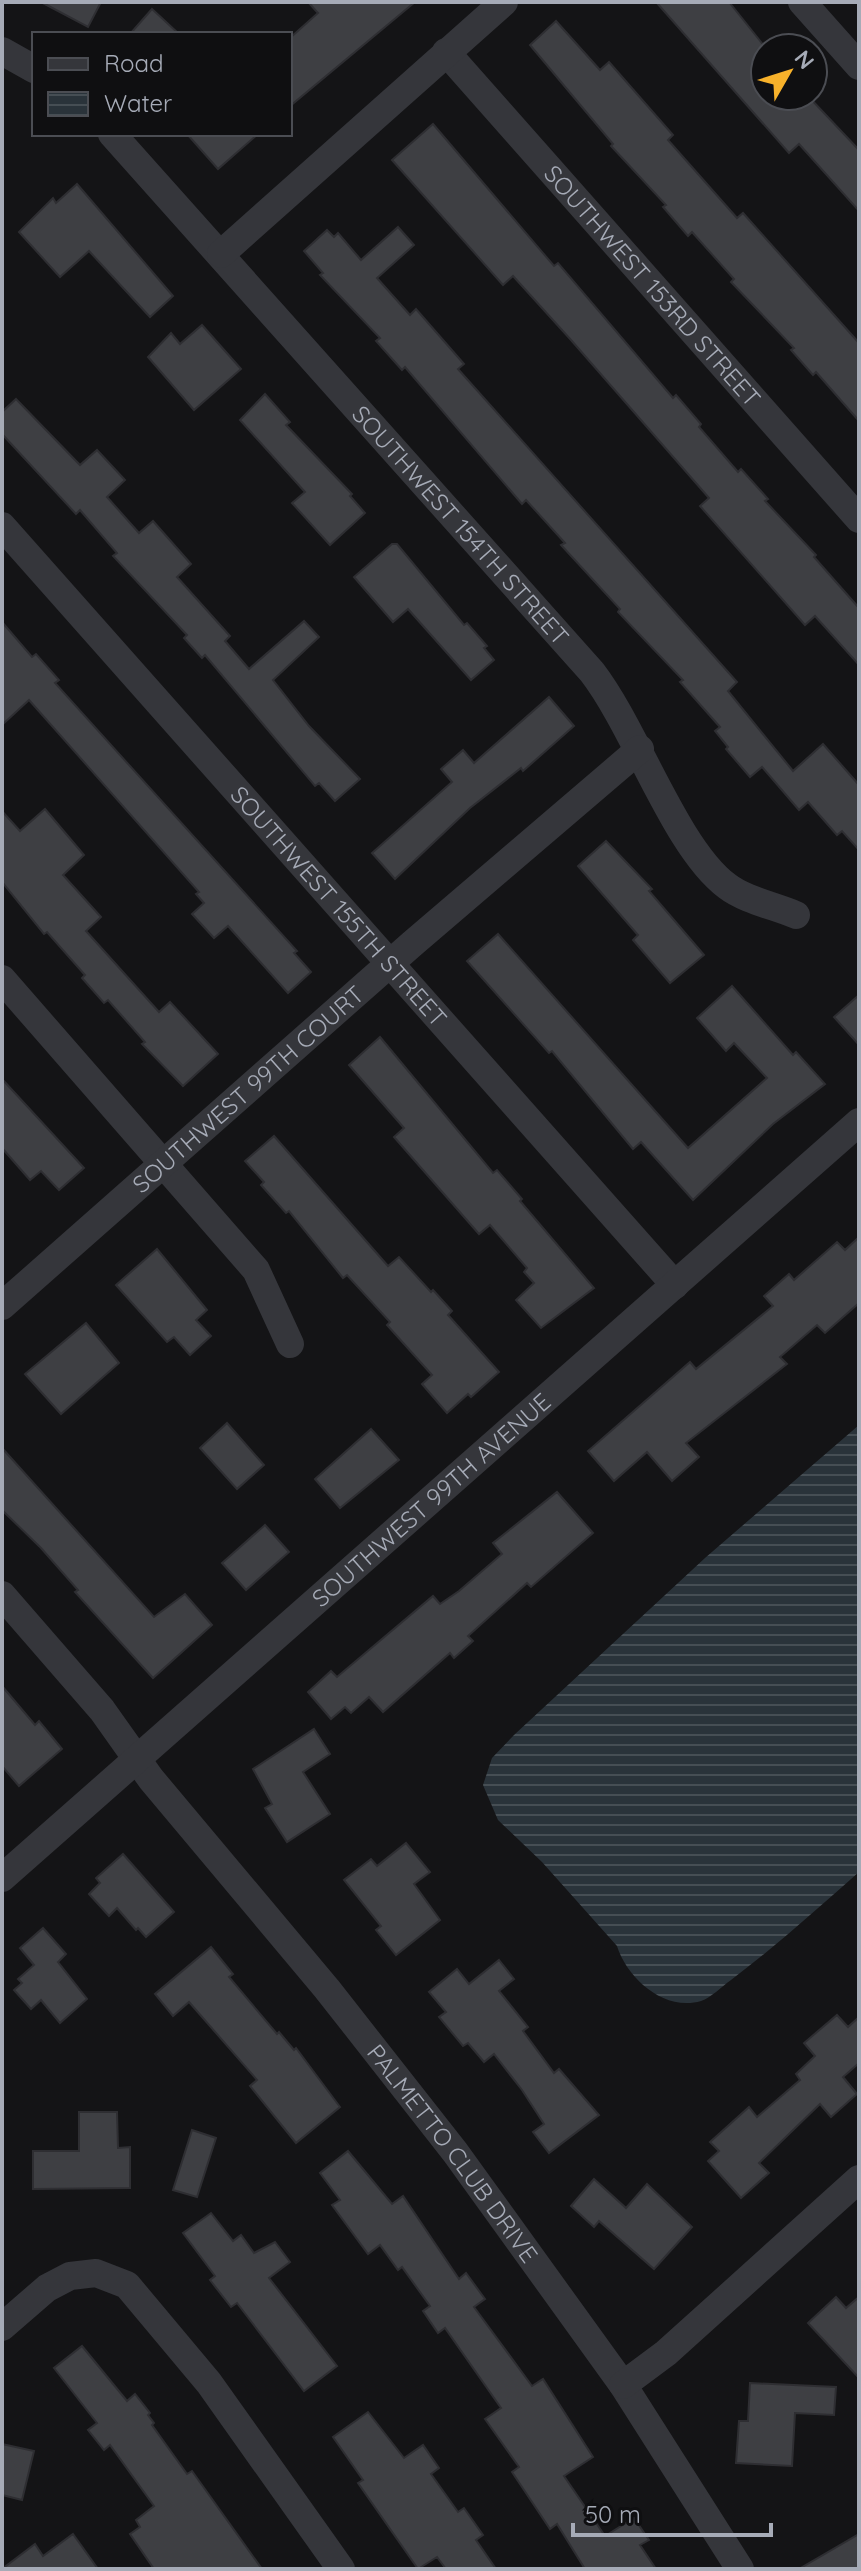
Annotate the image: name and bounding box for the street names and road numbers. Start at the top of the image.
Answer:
street label: SOUTHWEST 153RD STREET [538,159,767,413]
street label: SOUTHWEST 154TH STREET [346,399,576,651]
street label: SOUTHWEST 155TH STREET [224,780,454,1033]
street label: SOUTHWEST 99TH COURT [126,979,370,1199]
street label: SOUTHWEST 99TH AVENUE [305,1386,557,1613]
street label: PALMETTO CLUB DRIVE [361,2038,545,2268]

